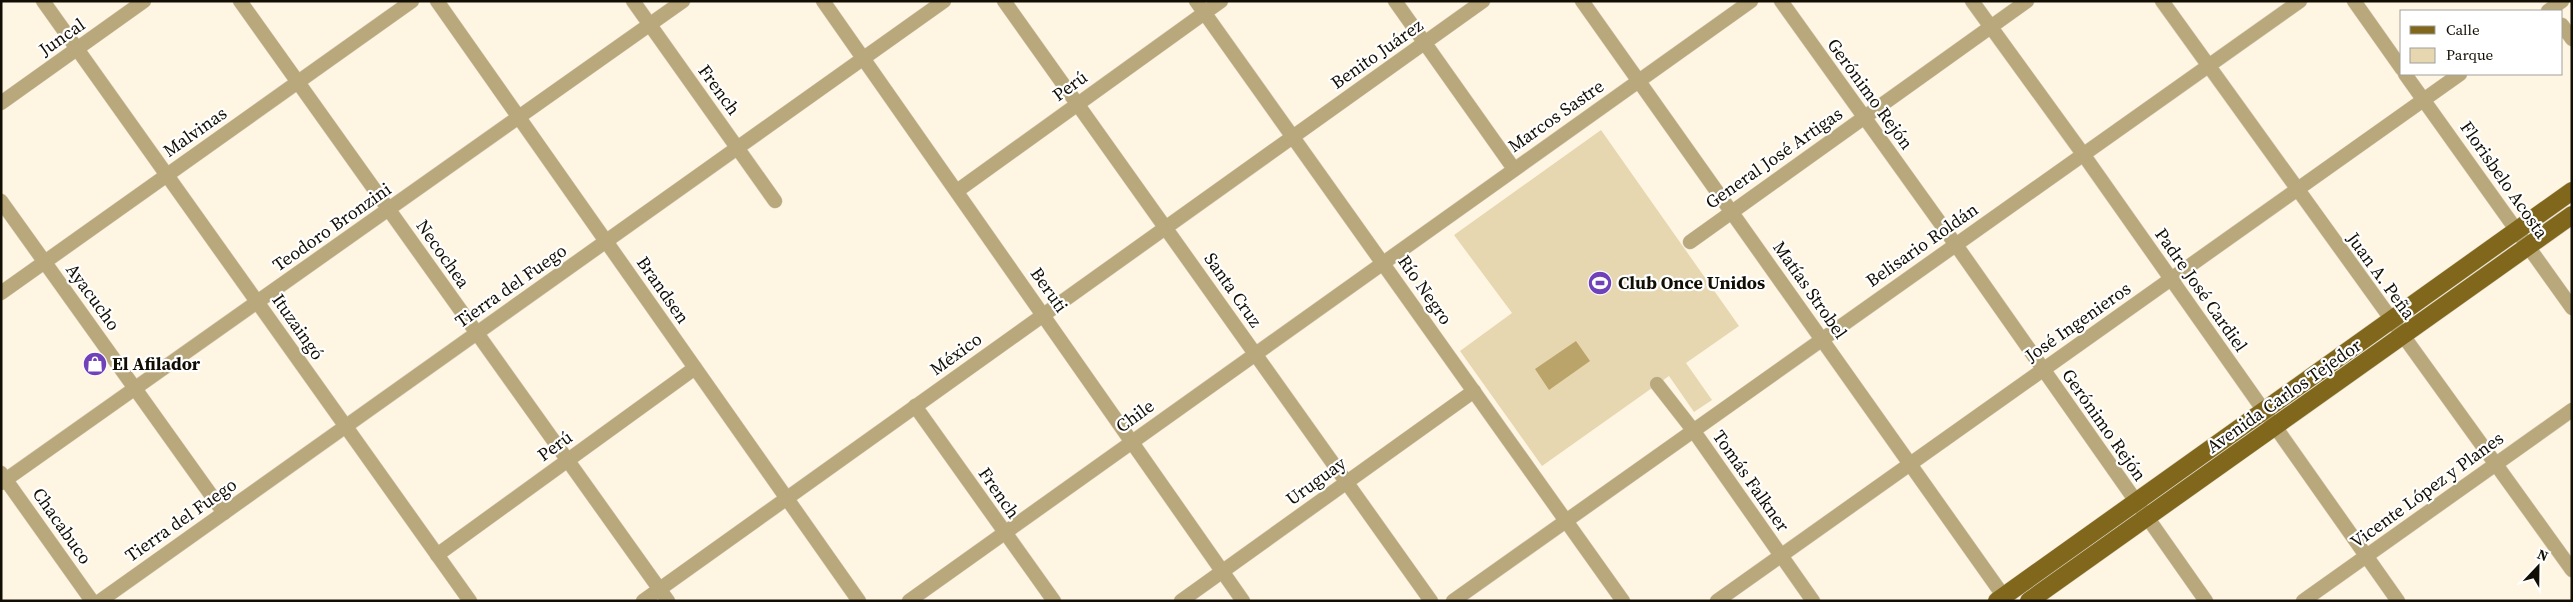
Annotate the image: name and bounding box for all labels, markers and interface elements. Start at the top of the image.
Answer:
legend [2400,10,2563,75]
street label: Juncal [33,12,90,62]
street label: Benito Juárez [1326,13,1428,95]
text: Calle [2446,19,2480,40]
street label: Gerónimo Rejón [1822,33,1919,154]
text: Parque [2446,44,2494,65]
street label: French [693,59,746,120]
street label: Perú [1047,64,1092,107]
street label: Marcos Sastre [1503,73,1609,158]
street label: Malvinas [158,100,232,163]
street label: General José Artigas [1700,101,1847,214]
street label: Florisbelo Acosta [2455,116,2555,244]
street label: Teodoro Bronzini [267,176,396,277]
street label: Belisario Roldán [1861,197,1983,293]
street label: Necochea [411,214,477,294]
street label: Padre José Cardiel [2149,223,2254,357]
street label: Juan A. Peña [2341,226,2422,325]
street label: Matías Strobel [1767,236,1853,344]
street label: Tierra del Fuego [450,238,572,333]
street label: Santa Cruz [1199,247,1268,332]
street label: Río Negro [1392,250,1459,330]
street label: Brandsen [631,251,696,328]
street label: Ayacucho [61,258,126,336]
street label: Beruti [1025,262,1074,317]
sports icon: Club Once Unidos [1587,270,1613,296]
place label: Club Once Unidos [1618,270,1765,295]
street label: José Ingenieros [2019,276,2136,368]
street label: Ituzaingó [267,289,330,365]
street label: México [925,326,987,381]
street label: Avenida Carlos Tejedor [2201,332,2366,459]
shop icon: El Afilador [82,351,108,377]
place label: El Afilador [112,351,201,376]
street label: Gerónimo Rejón [2056,364,2153,486]
street label: Chile [1110,393,1159,438]
street label: Perú [532,424,577,467]
street label: Tomás Falkner [1707,425,1796,537]
street label: Vicente López y Planes [2345,425,2508,554]
street label: Uruguay [1281,450,1351,511]
street label: French [973,462,1026,523]
street label: Tierra del Fuego [120,472,242,567]
street label: Chacabuco [27,482,98,569]
north arrow [2513,542,2563,592]
text: N [2534,544,2551,566]

